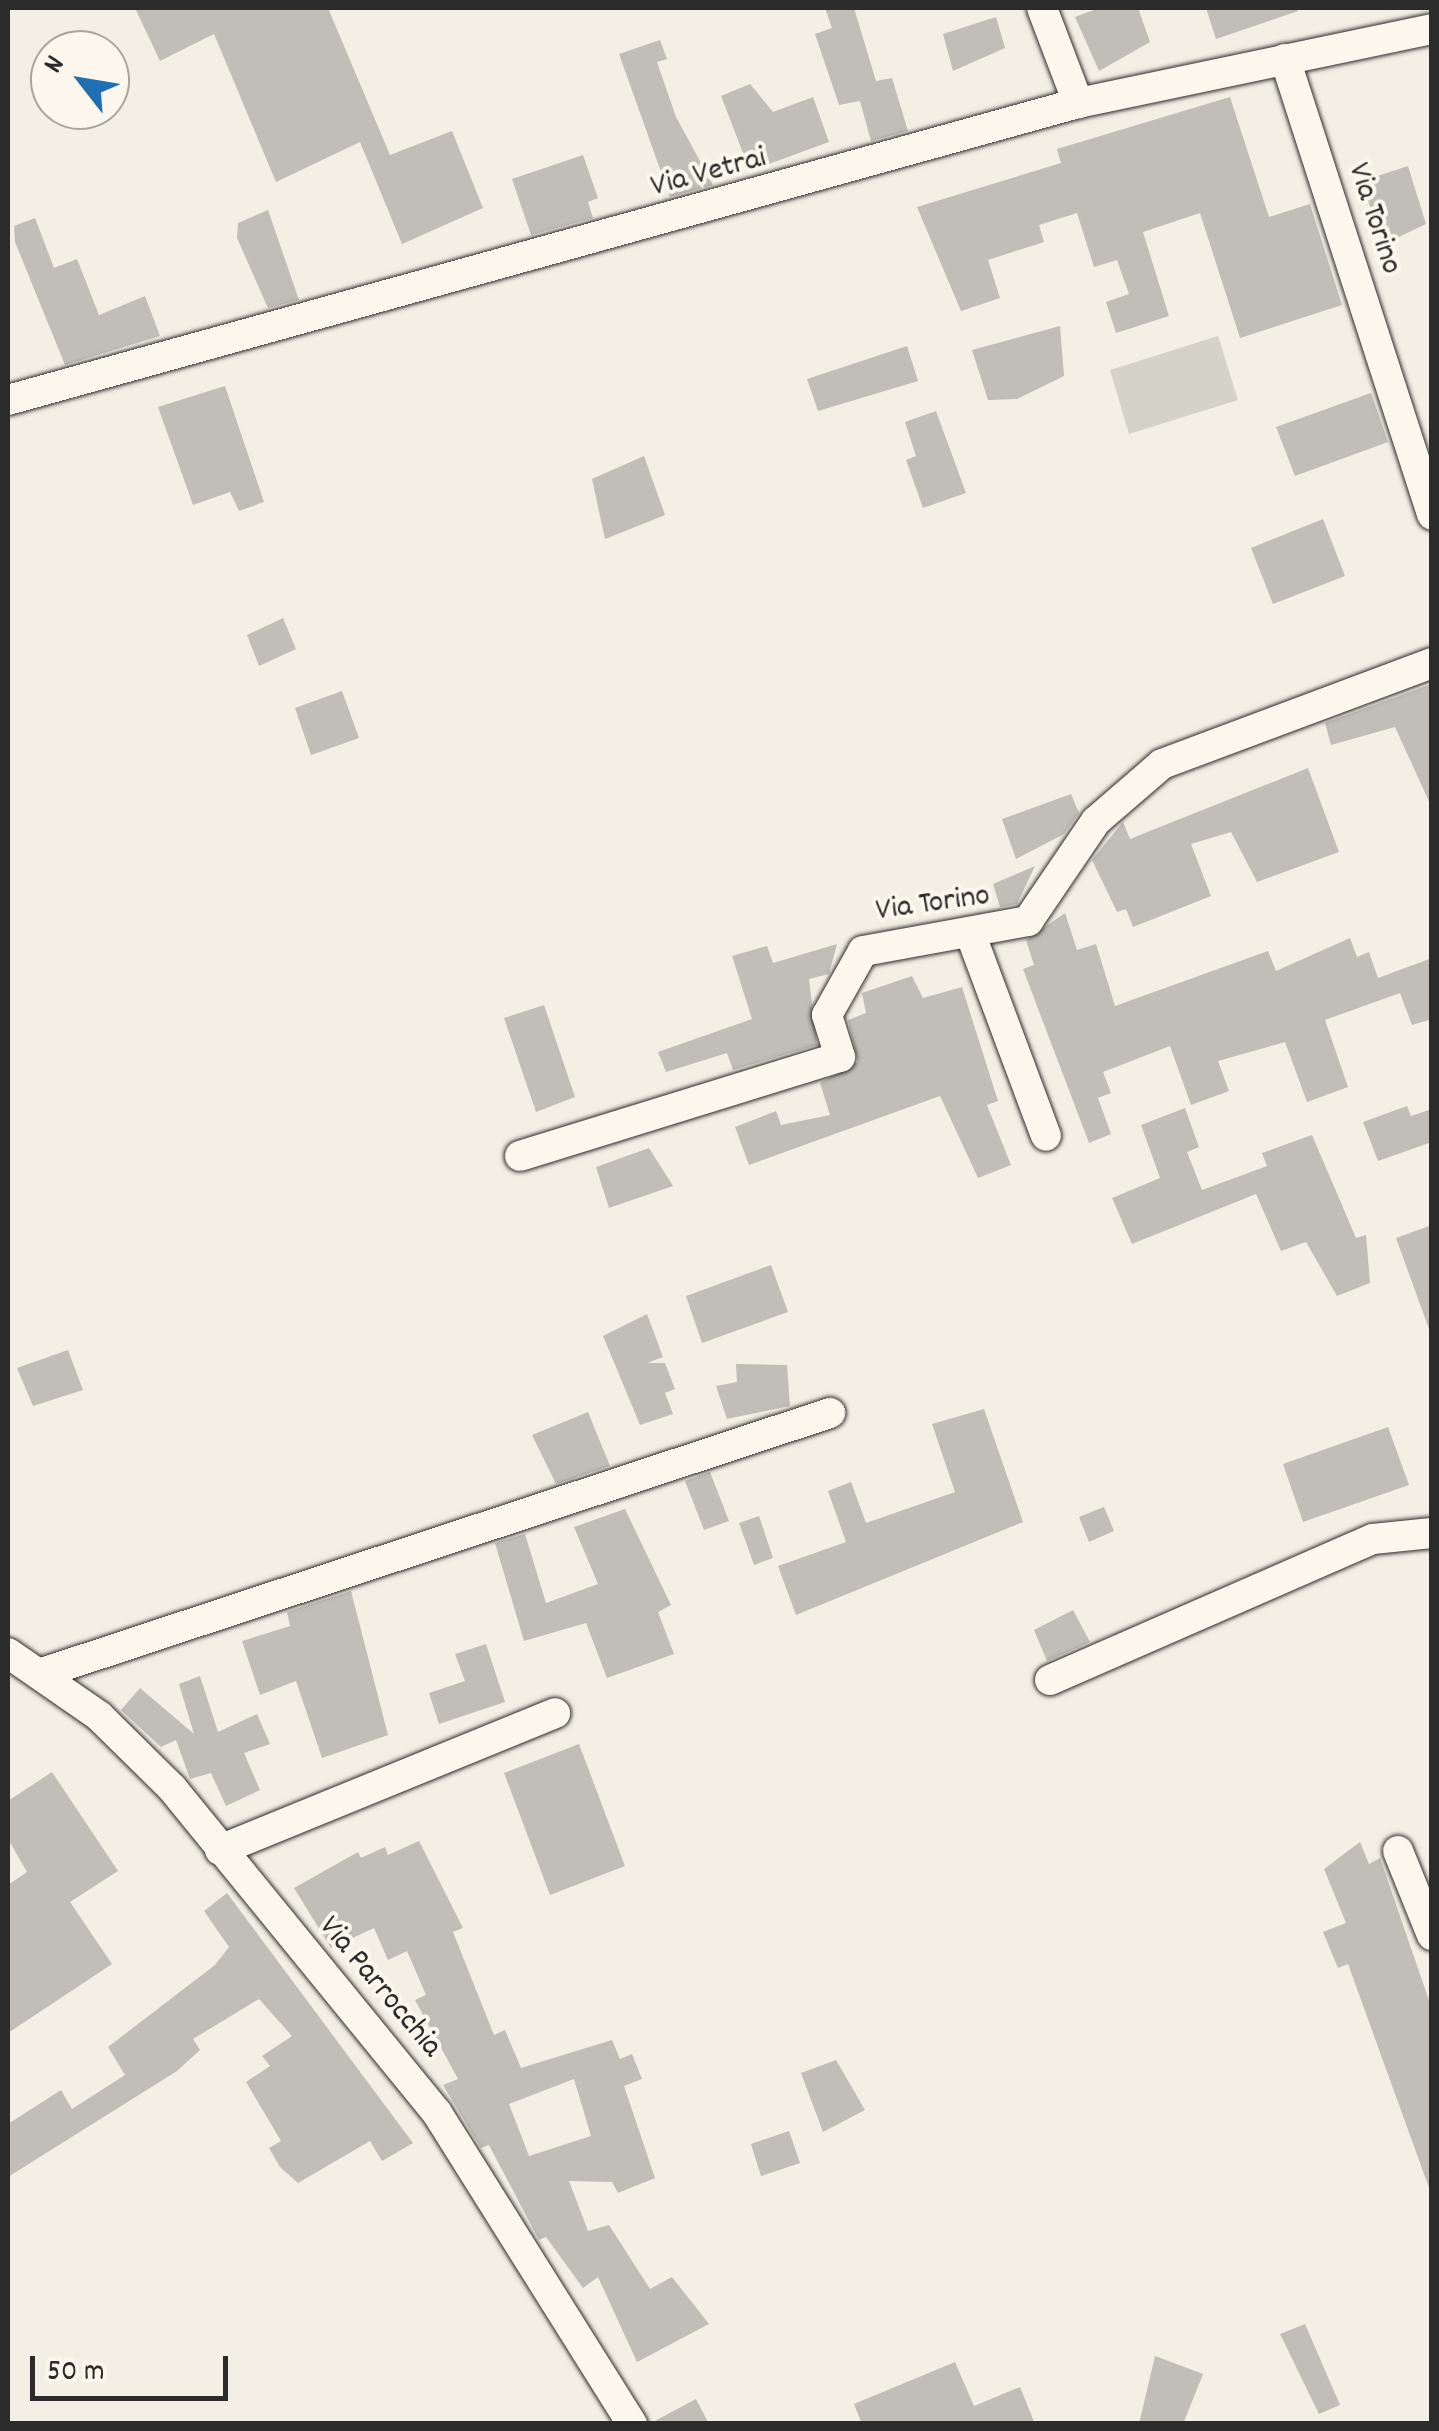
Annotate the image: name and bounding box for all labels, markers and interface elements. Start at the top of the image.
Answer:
north arrow [30,30,130,130]
text: N [35,49,77,82]
street label: Via Vetrai [647,140,771,208]
street label: Via Torino [1337,159,1409,279]
street label: Via Torino [874,878,992,932]
street label: Via Parrocchia [309,1910,449,2066]
scale bar [35,2336,232,2398]
text: 50 m [47,2352,105,2395]

